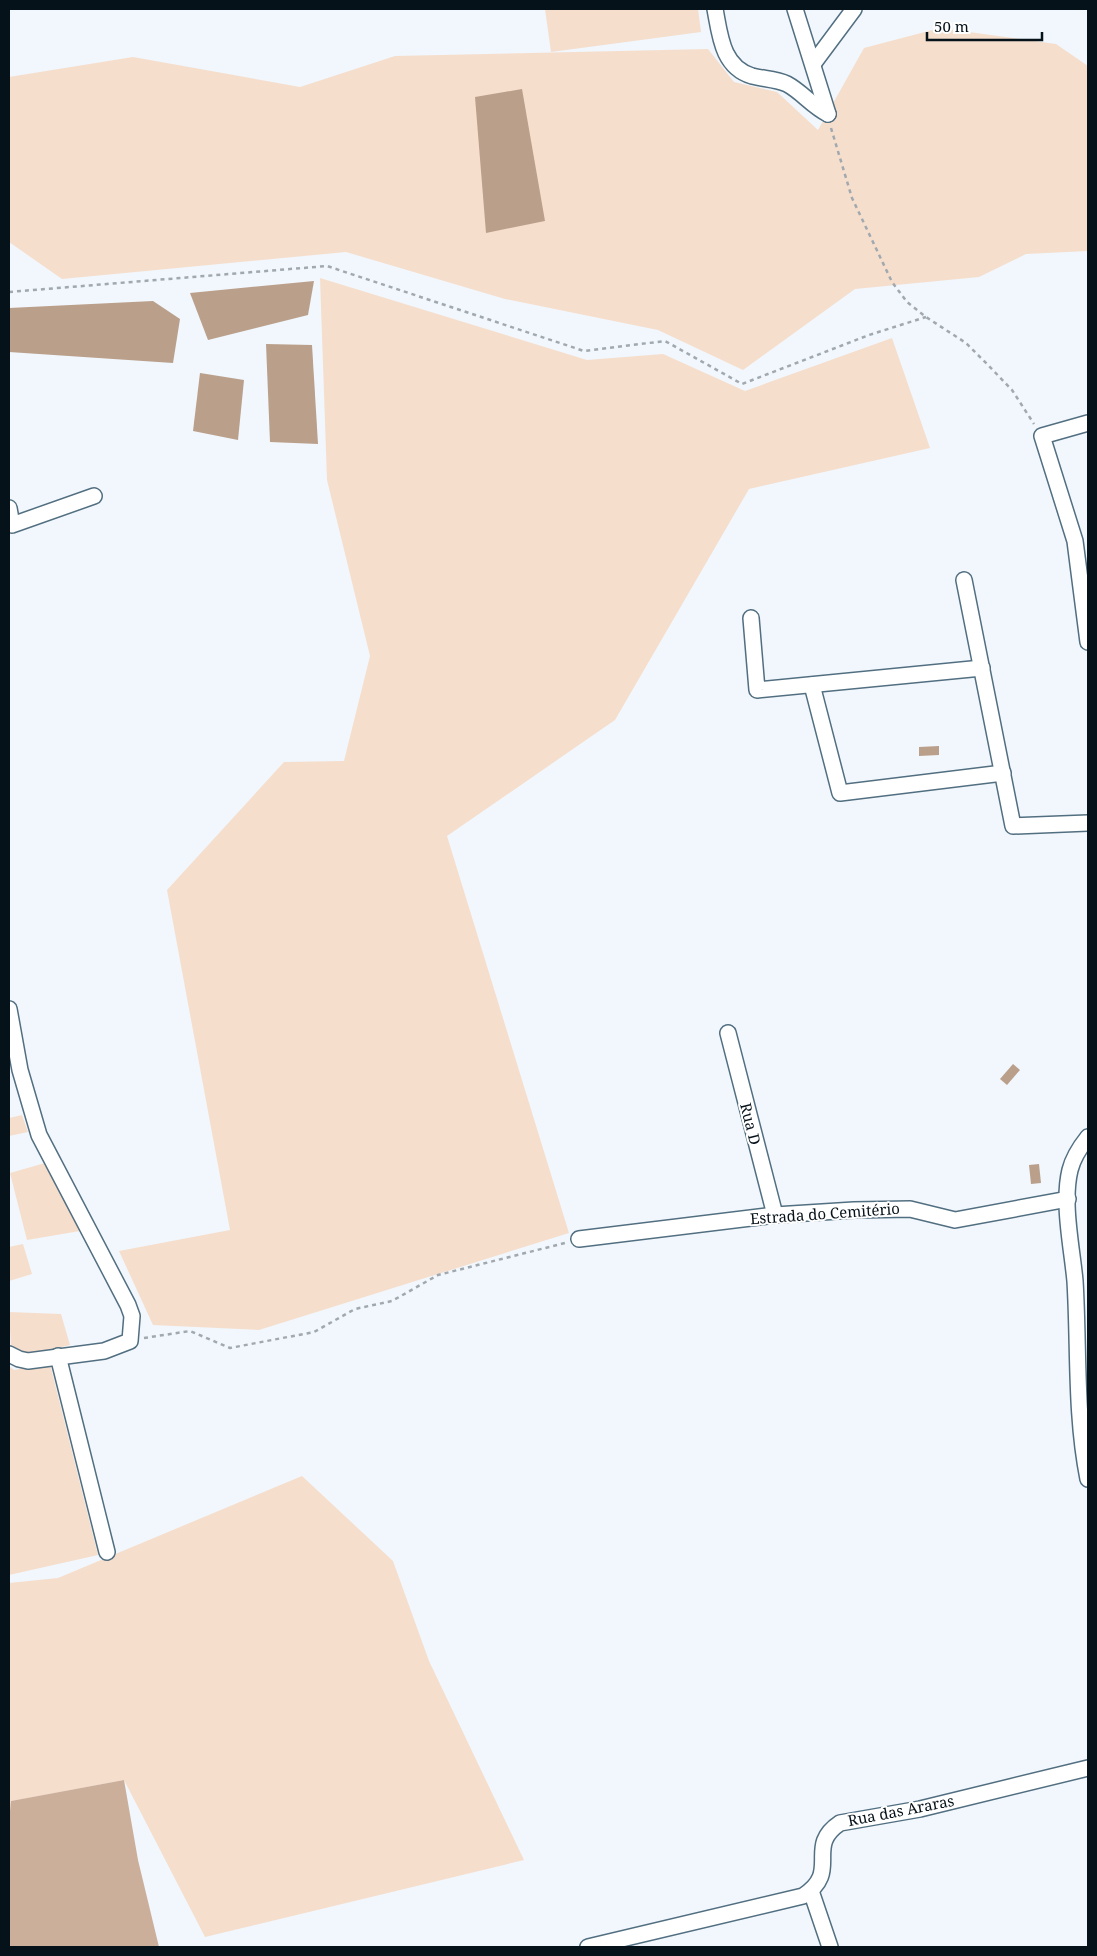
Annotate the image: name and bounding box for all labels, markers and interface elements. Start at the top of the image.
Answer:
scale bar [927,10,1042,42]
text: 50 m [934,16,969,36]
street label: Rua D [736,1101,766,1147]
street label: Estrada do Cemitério [749,1198,900,1228]
street label: Rua das Araras [846,1790,956,1830]

